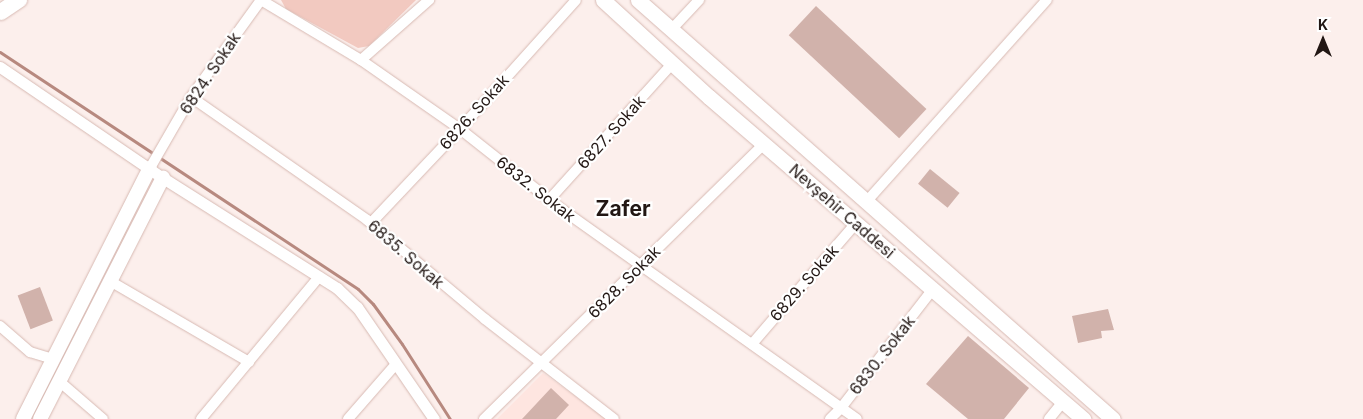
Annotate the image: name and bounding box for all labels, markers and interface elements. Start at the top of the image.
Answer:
north arrow [1298,15,1348,65]
text: K [1318,16,1328,33]
street label: 6824. Sokak [176,28,244,118]
street label: 6826. Sokak [435,70,513,154]
street label: 6827. Sokak [573,91,649,173]
street label: 6832. Sokak [493,152,579,226]
street label: Nevşehir Caddesi [785,160,899,262]
district label: Zafer [595,196,651,222]
street label: 6835. Sokak [364,216,448,292]
street label: 6829. Sokak [766,241,842,325]
street label: 6828. Sokak [584,242,664,322]
street label: 6830. Sokak [845,312,919,398]

